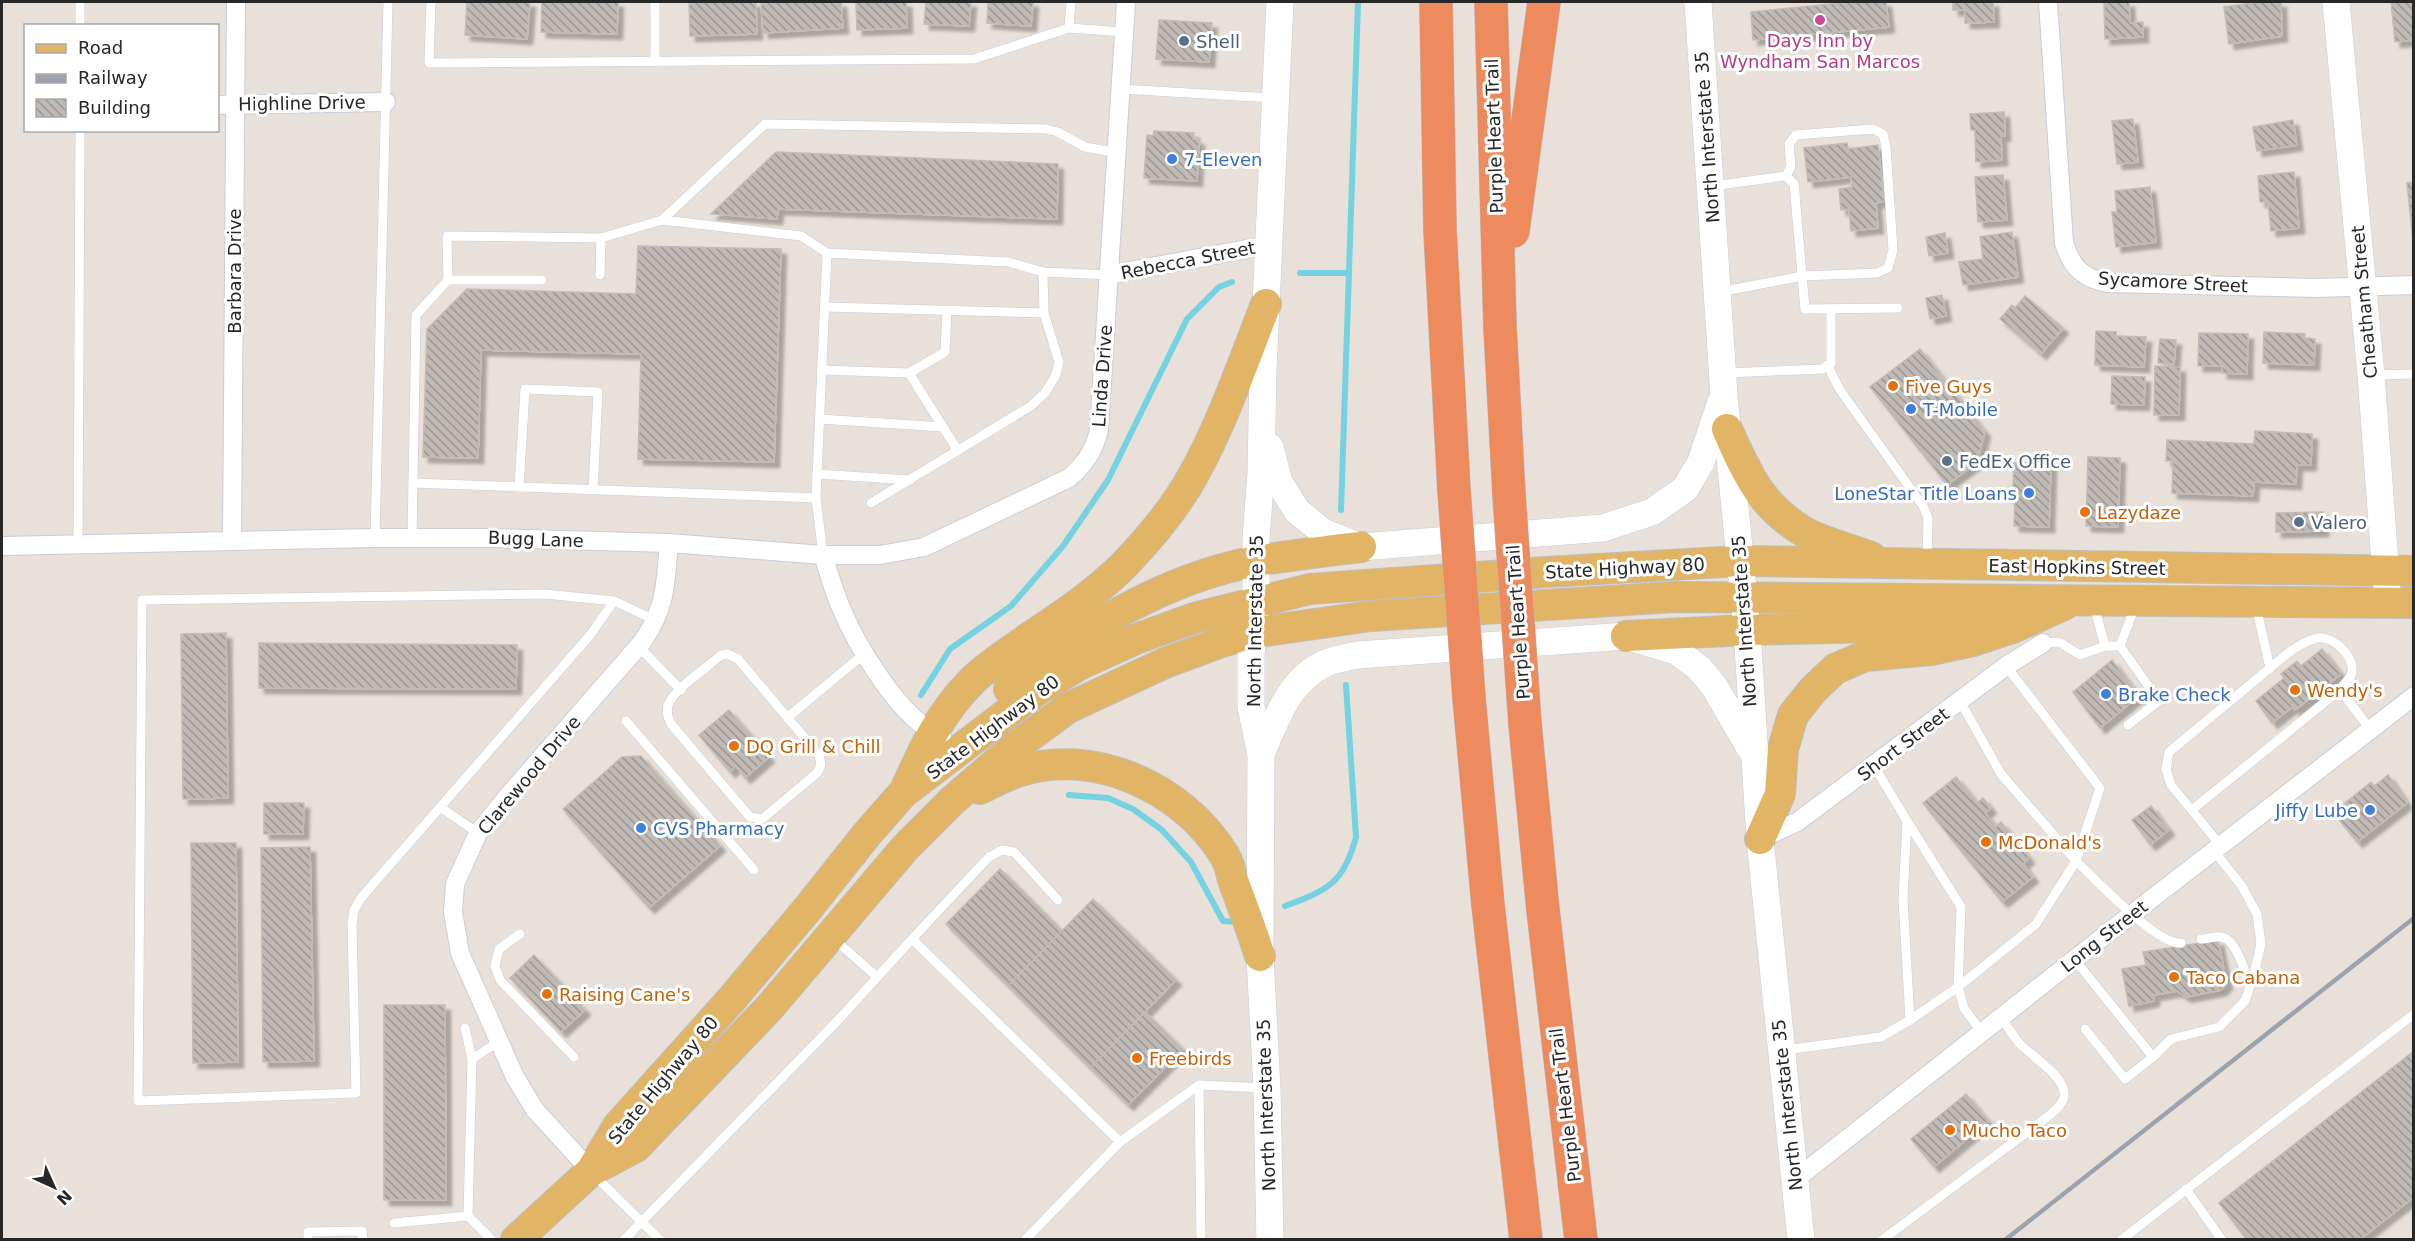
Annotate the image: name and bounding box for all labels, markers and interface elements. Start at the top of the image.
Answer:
marker: Days Inn by Wyndham San Marcos [1813,13,1827,27]
legend [24,24,219,132]
place label: Days Inn by Wyndham San Marcos [1720,30,1920,72]
place label: Shell [1196,31,1240,52]
marker: Shell [1177,34,1191,48]
text: Road [78,37,123,58]
street label: North Interstate 35 [1691,50,1723,224]
street label: Purple Heart Trail [1481,58,1507,214]
text: Railway [78,67,148,88]
street label: Highline Drive [238,91,366,115]
text: Building [78,97,151,118]
place label: 7-Eleven [1184,149,1263,170]
marker: 7-Eleven [1165,152,1179,166]
street label: Barbara Drive [224,208,245,334]
street label: Cheatham Street [2347,225,2381,379]
street label: Rebecca Street [1119,237,1257,283]
street label: Sycamore Street [2098,268,2248,296]
street label: Linda Drive [1088,324,1116,428]
place label: Five Guys [1905,376,1992,397]
marker: Five Guys [1886,379,1900,393]
place label: T-Mobile [1922,399,1998,420]
marker: T-Mobile [1904,402,1918,416]
place label: FedEx Office [1959,451,2071,472]
marker: FedEx Office [1940,454,1954,468]
place label: LoneStar Title Loans [1834,483,2017,504]
marker: LoneStar Title Loans [2022,486,2036,500]
place label: Lazydaze [2097,502,2181,523]
marker: Lazydaze [2078,505,2092,519]
place label: Valero [2311,512,2367,533]
marker: Valero [2292,515,2306,529]
street label: Bugg Lane [488,527,584,551]
street label: North Interstate 35 [1728,534,1760,708]
street label: North Interstate 35 [1243,535,1267,707]
street label: Purple Heart Trail [1502,544,1534,700]
street label: State Highway 80 [1545,553,1705,583]
street label: East Hopkins Street [1988,555,2166,579]
street label: State Highway 80 [923,671,1063,783]
place label: Wendy's [2307,680,2383,701]
marker: Wendy's [2288,683,2302,697]
place label: Brake Check [2118,684,2231,705]
marker: Brake Check [2099,687,2113,701]
street label: Short Street [1853,703,1953,785]
street label: Clarewood Drive [473,711,585,839]
place label: DQ Grill & Chill [746,736,881,757]
marker: DQ Grill & Chill [727,739,741,753]
place label: Jiffy Lube [2274,800,2358,821]
marker: Jiffy Lube [2363,803,2377,817]
place label: CVS Pharmacy [653,818,785,839]
marker: CVS Pharmacy [634,821,648,835]
place label: McDonald's [1998,832,2102,853]
marker: McDonald's [1979,835,1993,849]
street label: Long Street [2057,896,2151,976]
place label: Taco Cabana [2185,967,2300,988]
marker: Taco Cabana [2167,970,2181,984]
place label: Raising Cane's [559,984,690,1005]
marker: Raising Cane's [540,987,554,1001]
street label: State Highway 80 [604,1012,722,1148]
street label: North Interstate 35 [1252,1018,1280,1192]
street label: North Interstate 35 [1768,1018,1806,1192]
street label: Purple Heart Trail [1545,1027,1585,1183]
place label: Freebirds [1149,1048,1232,1069]
marker: Freebirds [1130,1051,1144,1065]
place label: Mucho Taco [1962,1120,2067,1141]
marker: Mucho Taco [1943,1123,1957,1137]
north arrow [24,1157,84,1217]
text: N [53,1186,76,1209]

